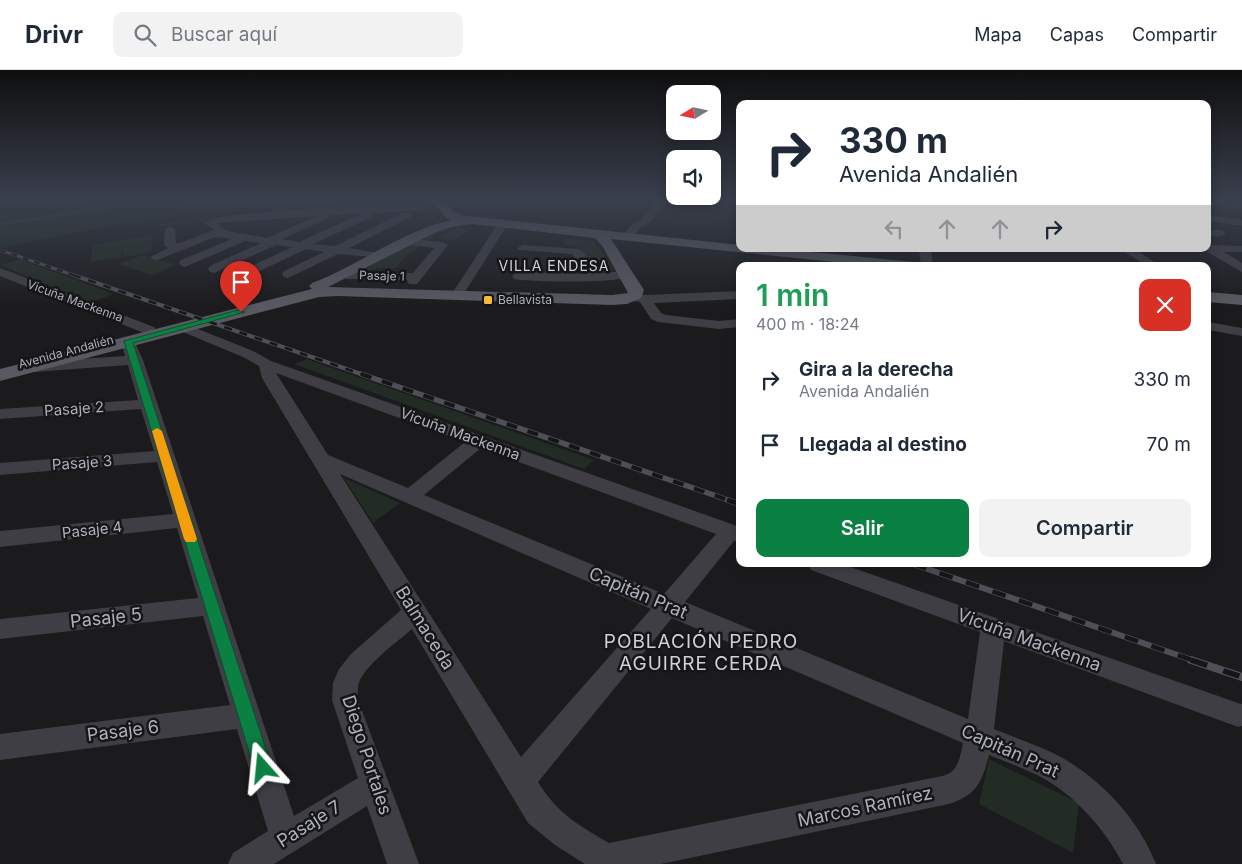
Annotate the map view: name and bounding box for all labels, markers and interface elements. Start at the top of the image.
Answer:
search box [113,12,463,57]
text: Drivr [25,20,83,49]
icon: search [131,21,159,49]
text: Buscar aquí [171,23,277,46]
text: Mapa [974,24,1022,45]
text: Capas [1050,24,1104,45]
text: Compartir [1132,24,1217,45]
north arrow [666,85,721,140]
map controls [666,85,721,205]
text: 330 m [839,119,948,161]
icon: right [756,120,821,185]
button: sound [666,150,721,205]
text: Avenida Andalién [839,161,1018,187]
icon: left [880,215,908,243]
icon: ahead [933,215,961,243]
icon: ahead [986,215,1014,243]
icon: right [1039,215,1067,243]
district label: VILLA ENDESA [499,257,609,274]
pin [220,261,262,312]
street label: Pasaje 1 [359,267,405,284]
icon: arrive [227,268,255,296]
street label: Vicuña Mackenna [25,276,125,325]
text: 1 min [756,277,829,313]
button: close [1139,279,1191,331]
place label: Bellavista [498,292,552,307]
marker: Bellavista [482,294,494,306]
text: 400 m · 18:24 [756,314,860,334]
street label: Avenida Andalién [17,332,115,371]
text: Gira a la derecha [799,358,954,381]
icon: right [756,366,784,394]
text: 330 m [1134,368,1191,391]
text: Avenida Andalién [799,381,929,401]
street label: Pasaje 2 [43,397,105,420]
street label: Vicuña Mackenna [398,403,523,464]
icon: arrive [756,431,784,459]
text: Llegada al destino [799,433,967,456]
text: 70 m [1147,433,1191,456]
street label: Pasaje 3 [51,451,113,474]
button: Salir [756,499,969,557]
button: Compartir [979,499,1191,557]
street label: Pasaje 4 [61,517,123,542]
street label: Capitán Prat [586,562,691,623]
street label: Balmaceda [392,582,459,673]
street label: Pasaje 5 [69,603,143,632]
street label: Vicuña Mackenna [954,604,1104,675]
district label: POBLACIÓN PEDRO AGUIRRE CERDA [604,630,798,675]
street label: Diego Portales [338,692,397,817]
street label: Pasaje 6 [86,716,160,745]
street label: Capitán Prat [958,720,1062,781]
position arrow [236,741,288,793]
street label: Marcos Ramírez [796,782,934,831]
street label: Pasaje 7 [273,796,345,851]

